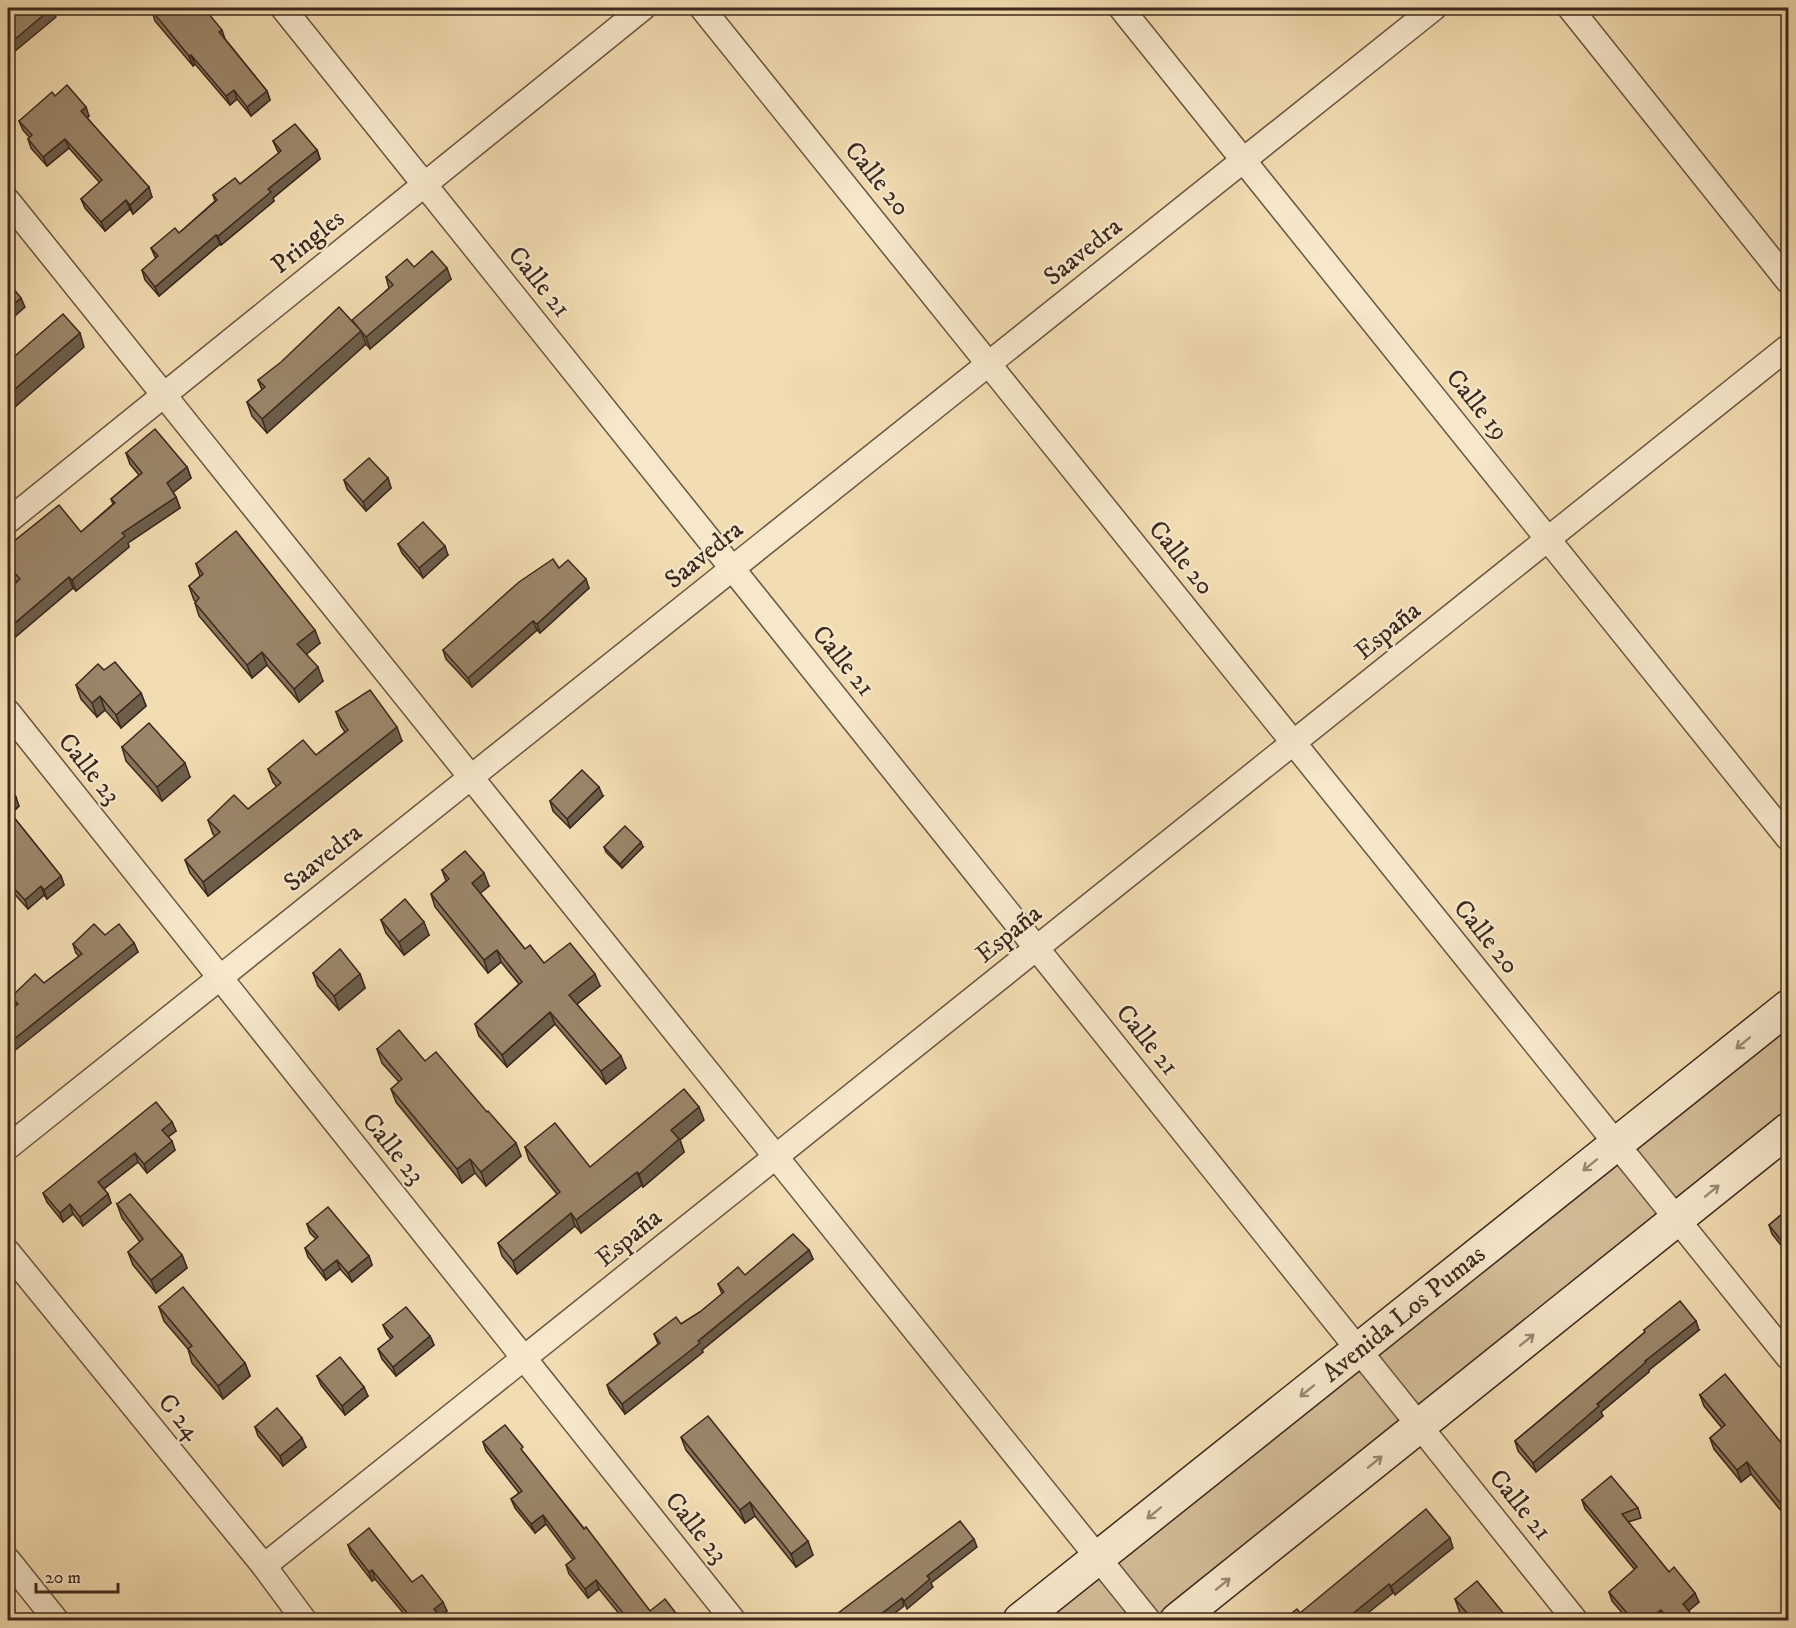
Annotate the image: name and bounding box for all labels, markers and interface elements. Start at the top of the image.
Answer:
street label: Calle 20 [837,135,917,223]
street label: Pringles [265,202,351,282]
street label: Saavedra [1037,210,1129,294]
street label: Calle 21 [500,240,578,324]
street label: Calle 19 [1438,362,1516,448]
street label: Saavedra [658,513,750,597]
street label: Calle 20 [1141,514,1221,602]
street label: España [1348,594,1428,668]
street label: Calle 21 [804,619,882,703]
street label: Calle 23 [50,726,128,812]
street label: Saavedra [277,816,369,900]
street label: Calle 20 [1446,893,1526,981]
street label: España [969,897,1049,971]
street label: Calle 21 [1108,998,1186,1082]
one-way arrow [1735,1037,1751,1050]
street label: Calle 23 [354,1106,432,1192]
one-way arrow [1583,1158,1599,1171]
one-way arrow [1704,1185,1720,1198]
street label: España [589,1201,669,1275]
street label: Avenida Los Pumas [1316,1238,1492,1390]
one-way arrow [1519,1333,1535,1346]
one-way arrow [1299,1385,1315,1398]
street label: C 24 [150,1387,208,1448]
one-way arrow [1366,1455,1382,1468]
street label: Calle 21 [1481,1463,1559,1547]
street label: Calle 23 [657,1485,735,1571]
one-way arrow [1147,1507,1163,1520]
scale bar [36,1556,118,1594]
text: 20 m [45,1567,81,1589]
one-way arrow [1215,1577,1231,1590]

